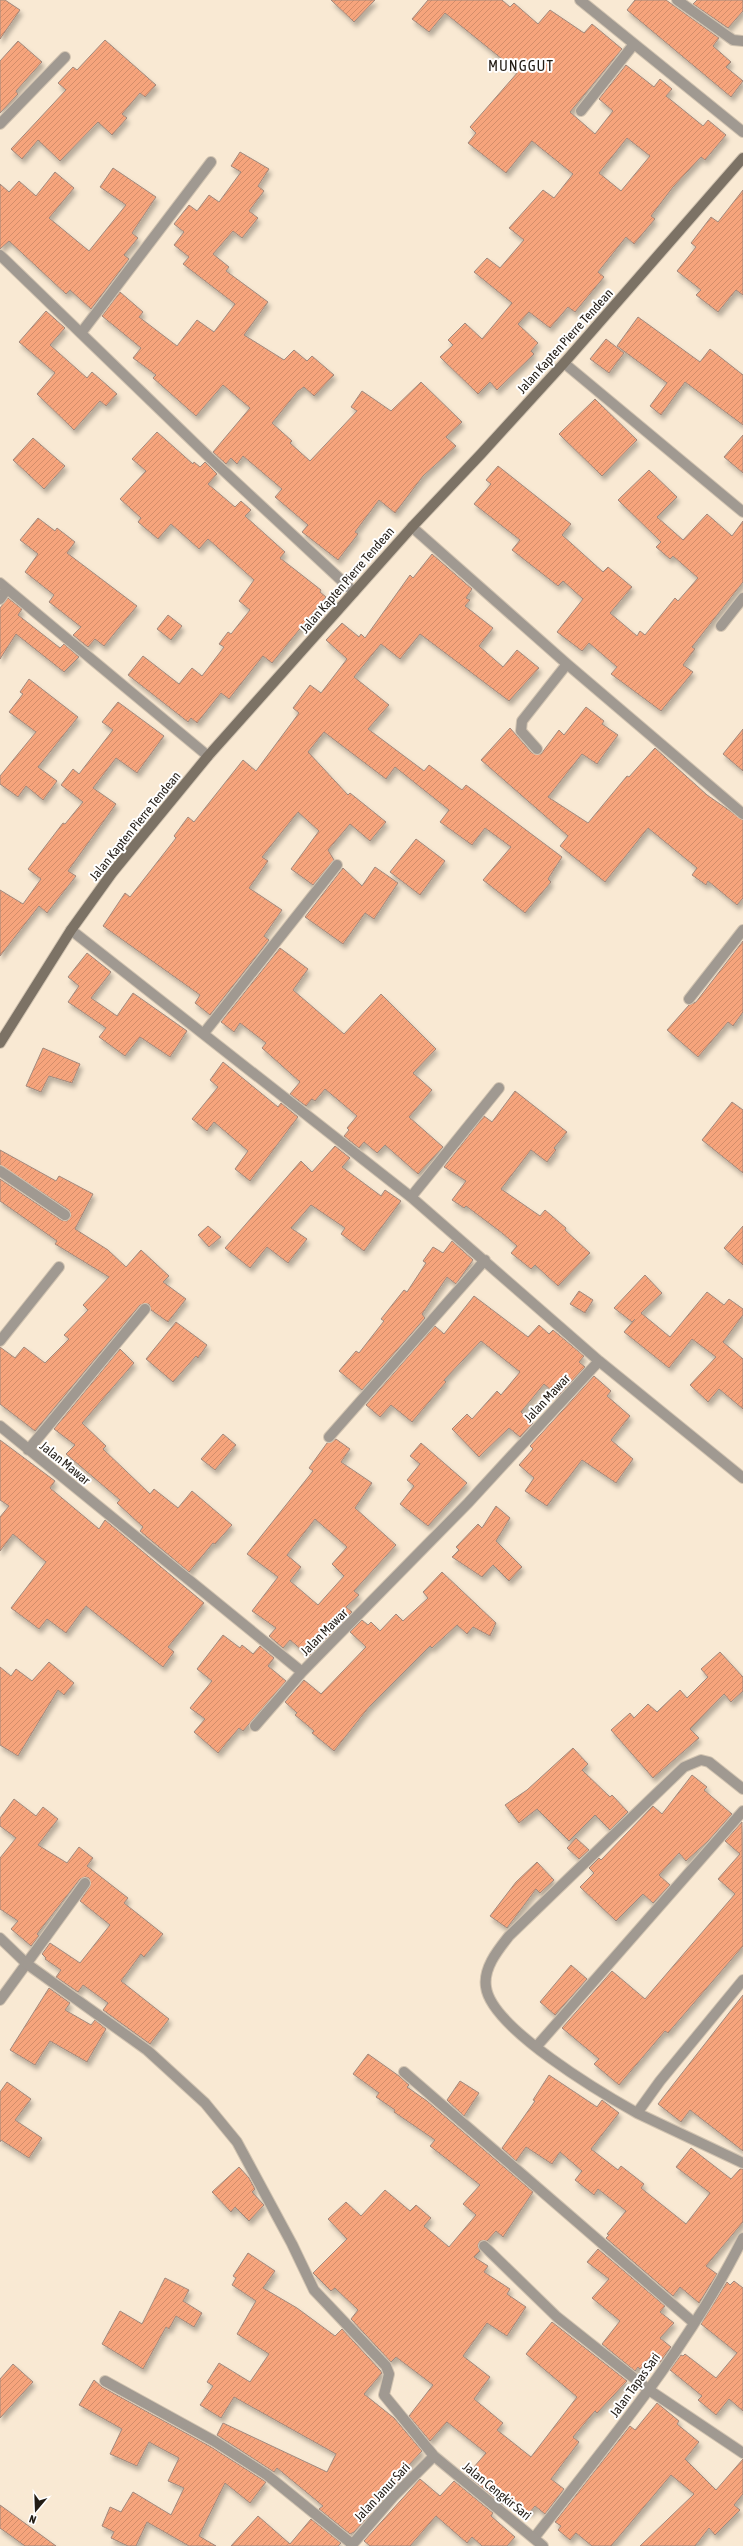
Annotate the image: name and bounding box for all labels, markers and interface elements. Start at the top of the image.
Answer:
district label: MUNGGUT [488,57,554,74]
street label: Jalan Kapten Pierre Tendean [514,286,616,396]
street label: Jalan Kapten Pierre Tendean [297,524,397,636]
street label: Jalan Kapten Pierre Tendean [87,769,183,883]
street label: Jalan Mawar [521,1371,573,1425]
street label: Jalan Mawar [37,1438,93,1488]
street label: Jalan Mawar [297,1605,351,1659]
street label: Jalan Tapas Sari [607,2350,663,2420]
street label: Jalan Cengkir Sari [460,2459,534,2523]
street label: Jalan Janur Sari [351,2460,413,2524]
north arrow [16,2490,56,2530]
text: N [28,2513,38,2526]

